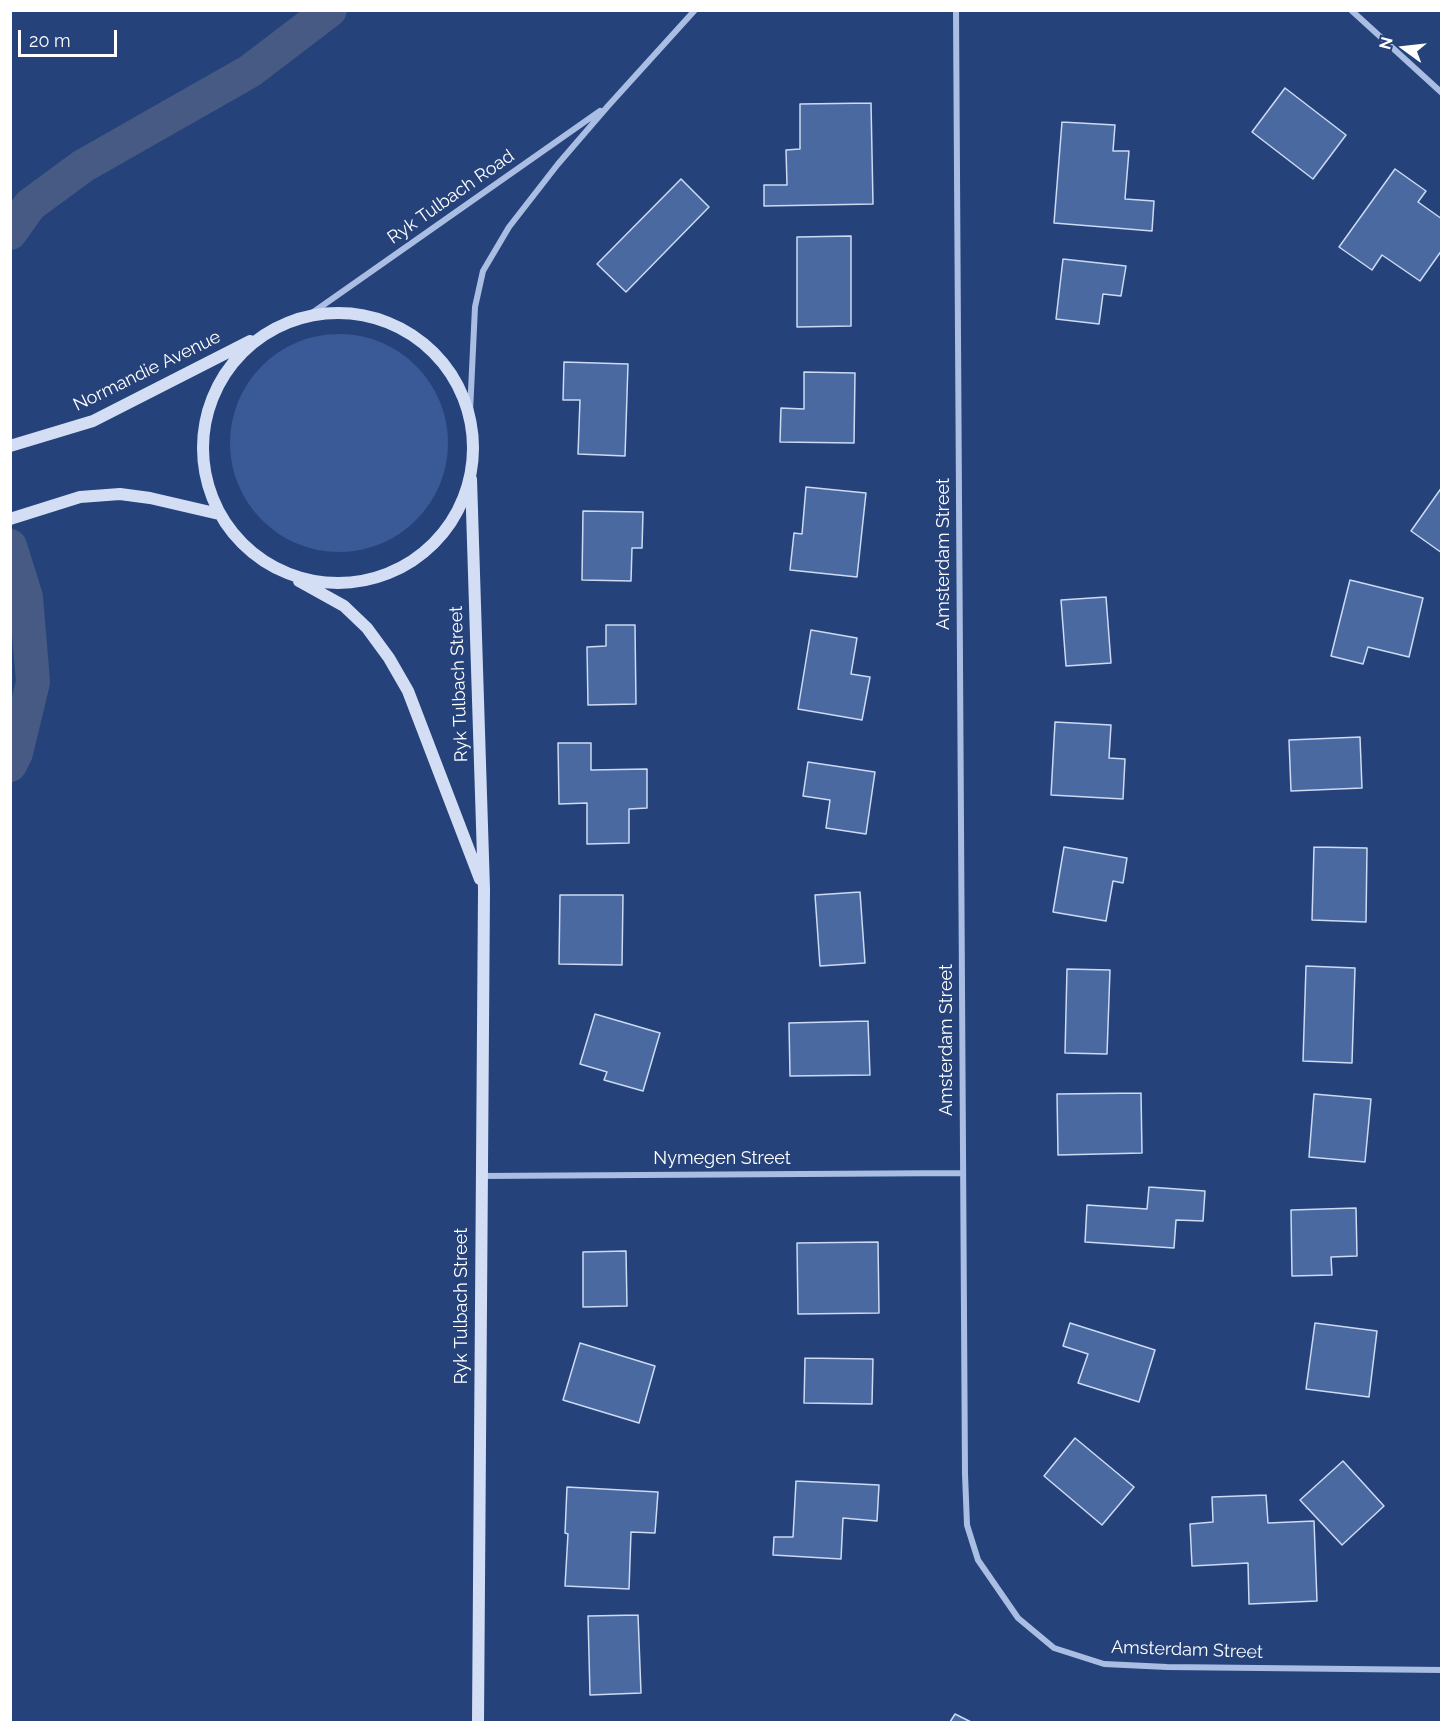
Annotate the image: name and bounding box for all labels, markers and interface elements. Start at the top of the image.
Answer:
scale bar [21,18,120,56]
north arrow [1374,18,1434,78]
text: 20 m [29,30,71,51]
text: N [1375,35,1397,52]
street label: Ryk Tulbach Road [383,145,519,249]
street label: Normandie Avenue [70,326,224,416]
street label: Amsterdam Street [933,478,955,630]
street label: Ryk Tulbach Street [445,605,473,763]
street label: Amsterdam Street [936,964,958,1116]
street label: Nymegen Street [653,1148,791,1170]
street label: Ryk Tulbach Street [451,1228,473,1384]
street label: Amsterdam Street [1111,1637,1263,1663]

